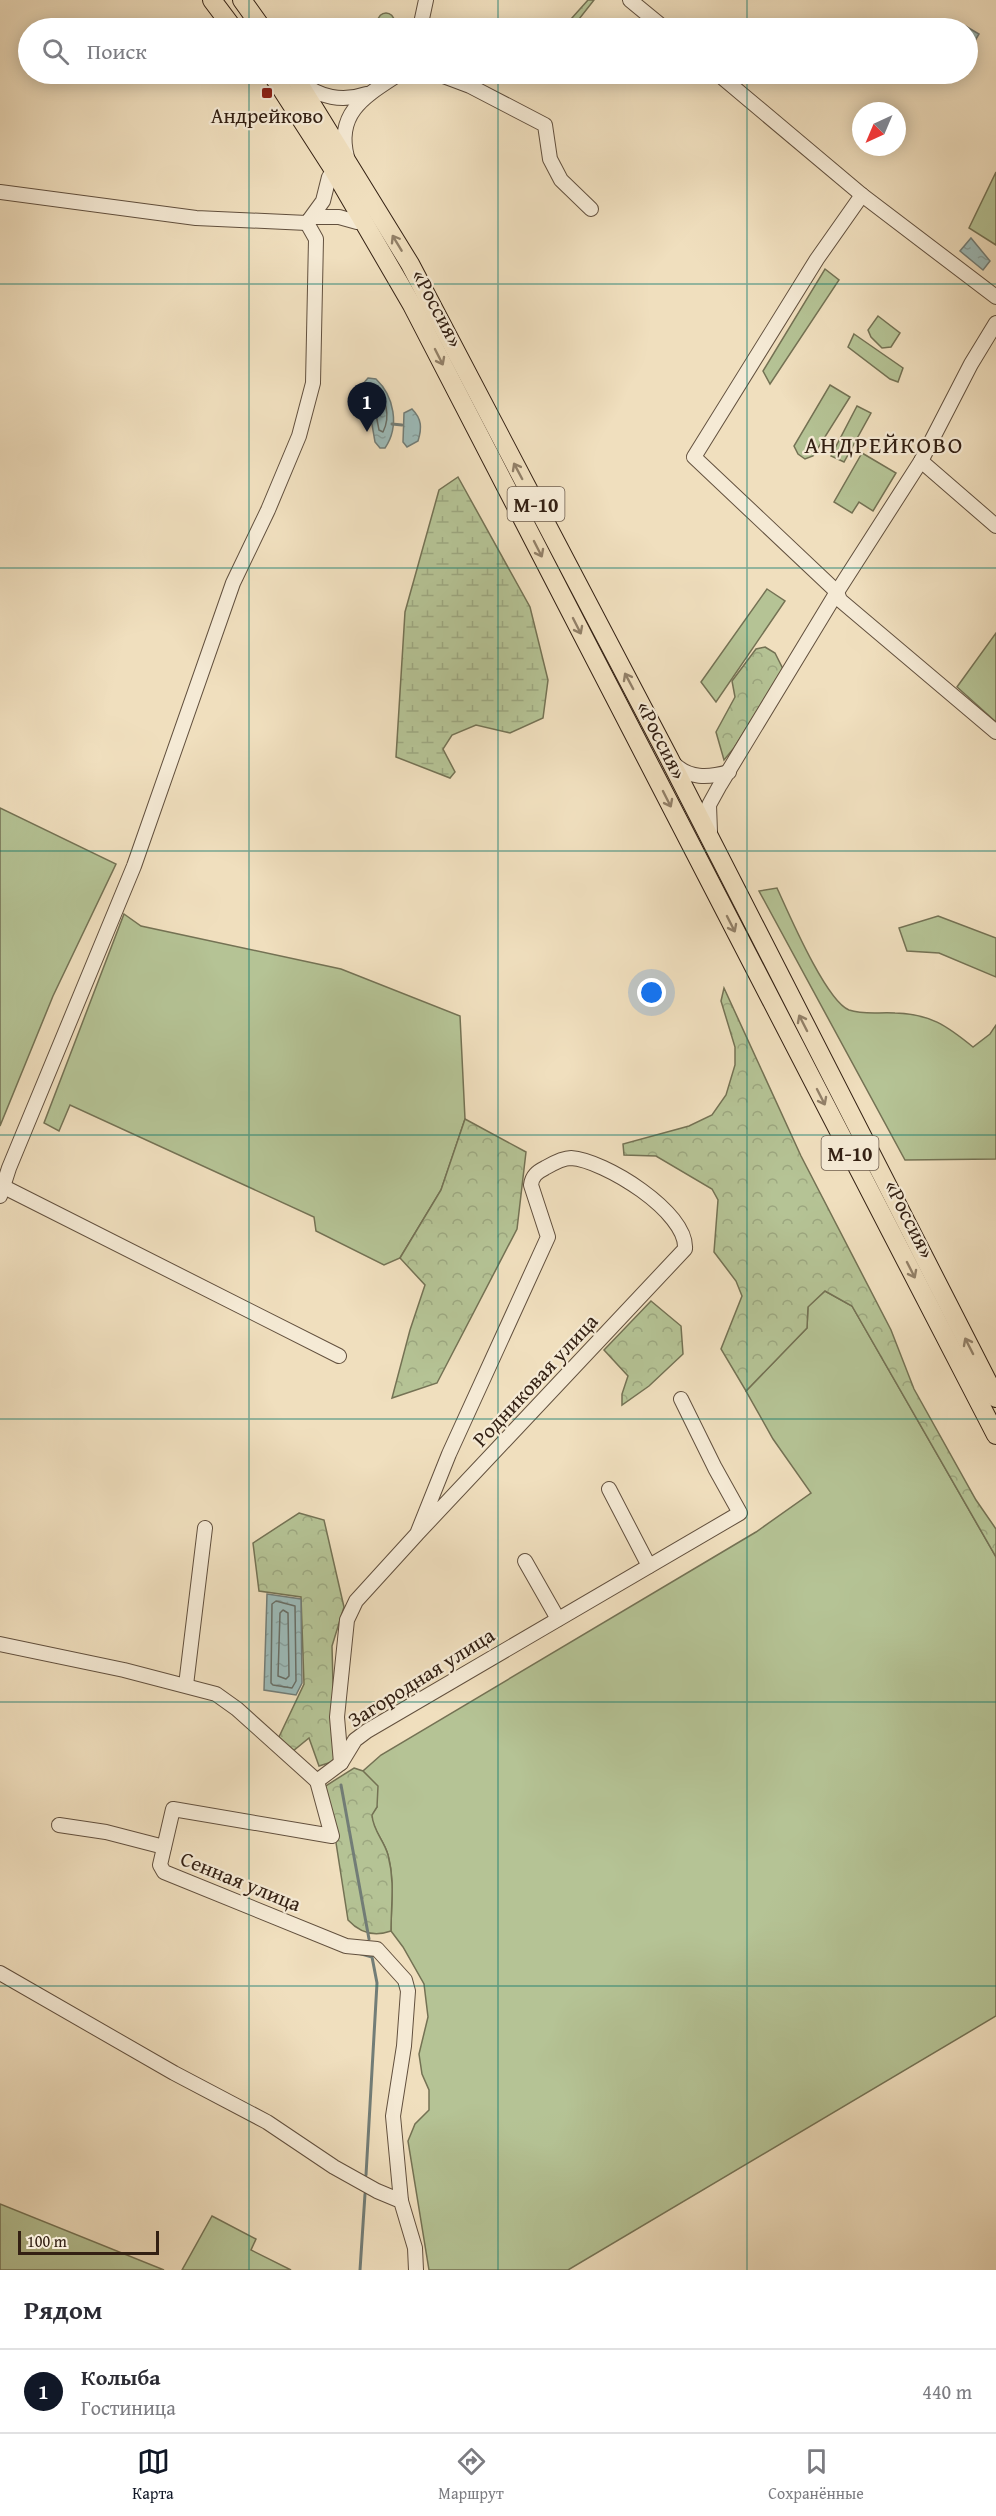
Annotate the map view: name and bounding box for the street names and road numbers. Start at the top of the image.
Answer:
street label: «Россия» [404,263,472,353]
road number: М-10 [508,487,564,521]
street label: «Россия» [629,695,695,785]
road number: М-10 [822,1136,878,1170]
street label: «Россия» [877,1174,943,1264]
street label: Родниковая улица [465,1307,605,1453]
street label: Загородная улица [342,1619,500,1735]
street label: Сенная улица [176,1843,306,1919]

